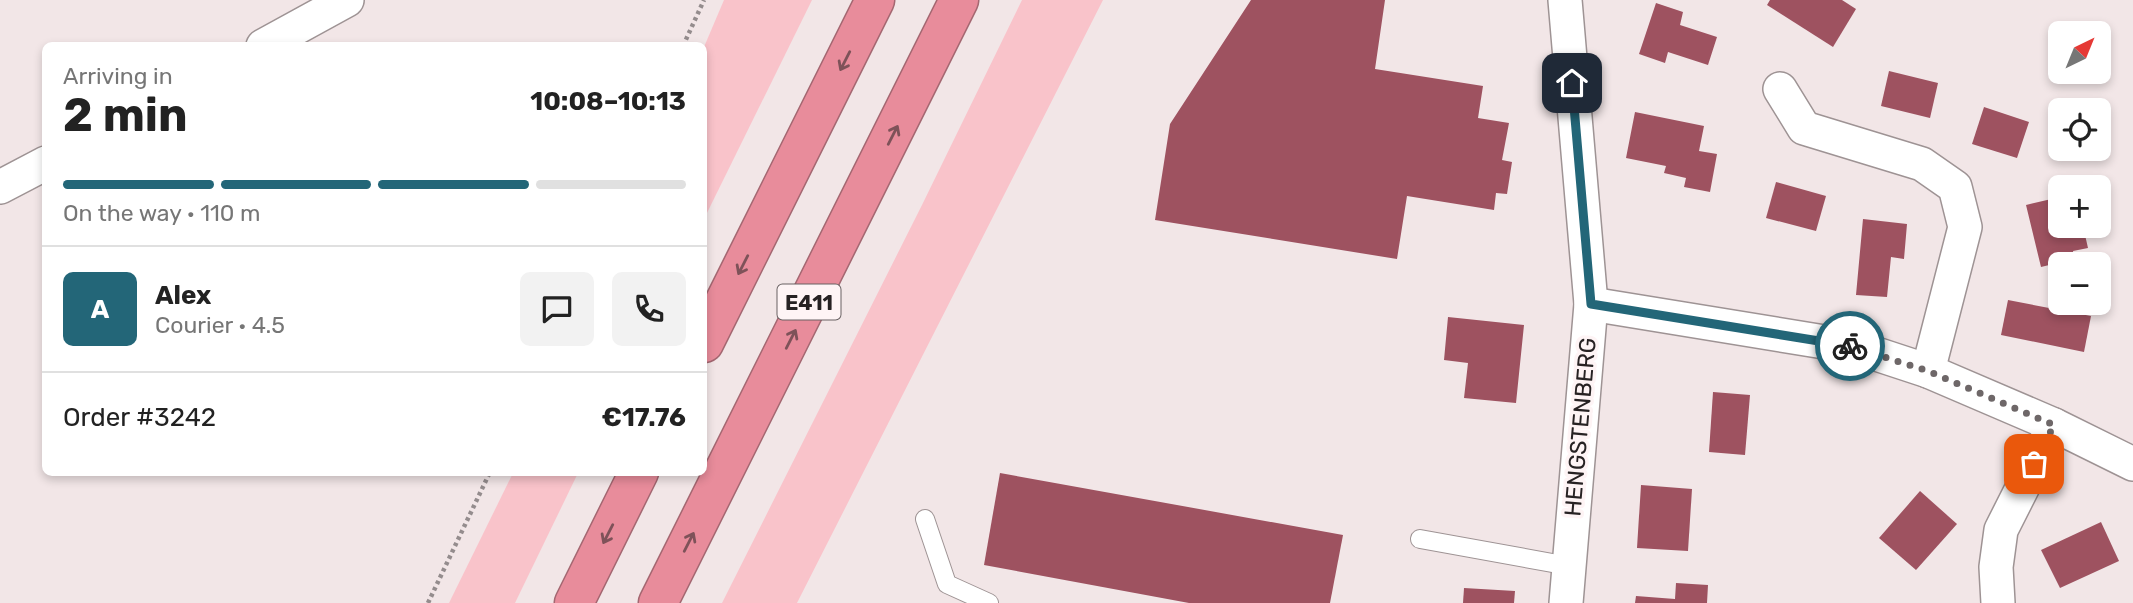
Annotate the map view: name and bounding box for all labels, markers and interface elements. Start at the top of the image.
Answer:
north arrow [2048,21,2110,84]
map controls [2048,21,2111,315]
one-way arrow [837,50,851,71]
pin [1542,53,1602,113]
text: Arriving in [63,62,173,90]
icon: home [1553,64,1591,102]
text: 10:08–10:13 [530,86,686,117]
text: 2 min [63,88,188,143]
button: locate [2048,98,2111,161]
one-way arrow [886,125,900,146]
button: + [2048,175,2111,238]
text: On the way · 110 m [63,199,261,227]
button: − [2048,252,2111,315]
one-way arrow [735,254,749,275]
button: chat [520,272,594,346]
button: phone [612,272,686,346]
text: Alex [155,280,211,311]
road number: E411 [778,284,840,320]
text: A [91,294,109,325]
text: Courier · 4.5 [155,311,285,339]
courier [1815,311,1885,381]
icon: bike [1831,327,1869,365]
one-way arrow [784,329,798,350]
street label: HENGSTENBERG [1558,336,1602,518]
text: Order #3242 [63,402,216,433]
text: €17.76 [602,402,686,433]
pin [2004,434,2064,494]
icon: bag [2015,445,2053,483]
one-way arrow [601,523,615,544]
one-way arrow [682,532,696,553]

